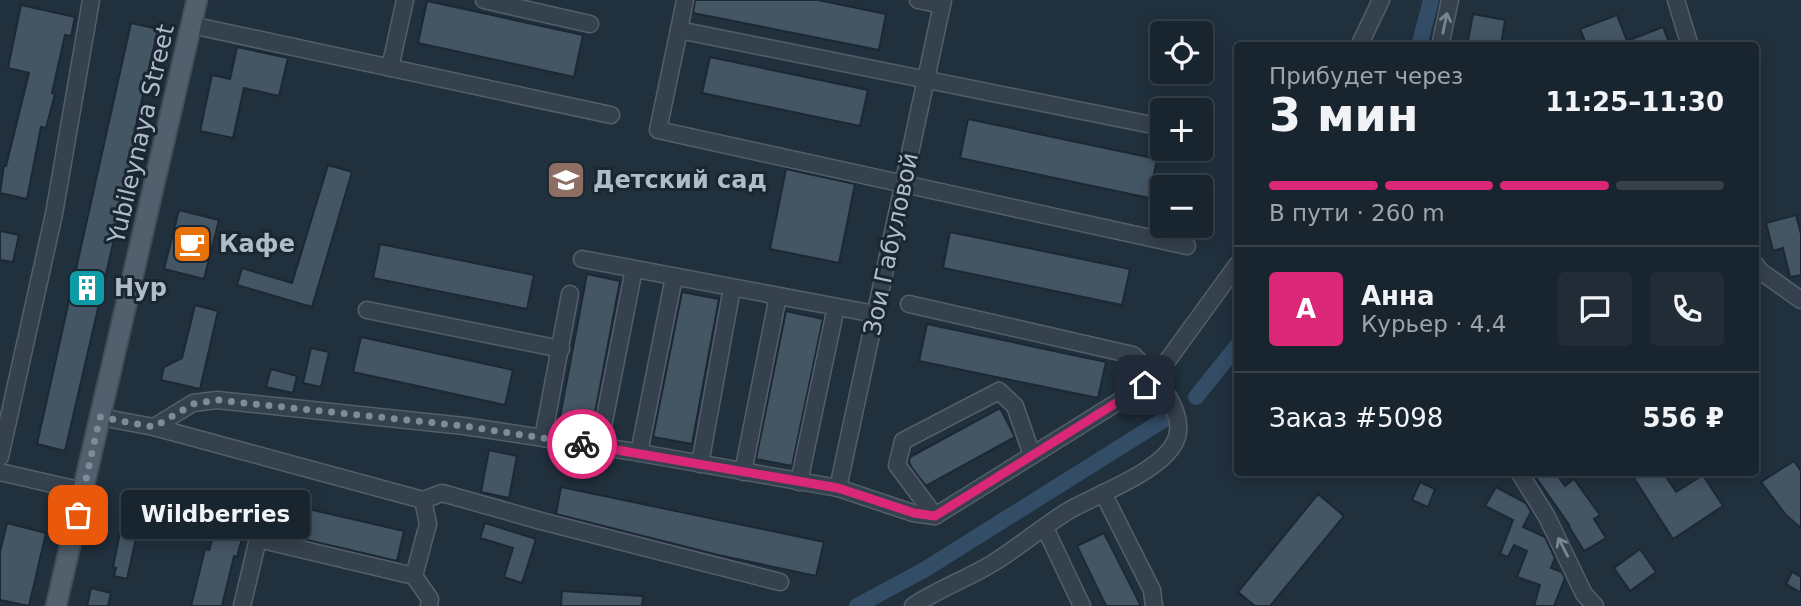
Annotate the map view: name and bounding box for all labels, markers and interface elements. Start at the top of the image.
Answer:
one-way arrow [1439,12,1453,35]
map controls [1150,21,1213,238]
button: locate [1150,21,1213,84]
street label: Yubileynaya Street [102,22,180,247]
text: Прибудет через [1269,63,1463,89]
text: 11:25–11:30 [1545,87,1724,117]
text: 3 мин [1269,88,1419,142]
button: + [1150,98,1213,161]
street label: Зои Габуловой [858,150,924,338]
school or university icon: Детский сад [545,159,587,201]
place label: Детский сад [593,166,767,194]
button: − [1150,175,1213,238]
text: В пути · 260 m [1269,200,1445,226]
cafe icon: Кафе [171,223,213,265]
place label: Кафе [219,230,295,258]
building icon: Нур [66,267,108,309]
button: chat [1558,272,1632,346]
button: phone [1650,272,1724,346]
place label: Нур [114,274,167,302]
text: Анна [1361,281,1435,311]
text: А [1296,294,1316,324]
text: Курьер · 4.4 [1361,311,1506,337]
pin [1115,355,1175,415]
icon: home [1126,366,1164,404]
text: Заказ #5098 [1269,403,1443,433]
text: 556 ₽ [1643,403,1724,433]
courier [547,409,617,479]
icon: bike [563,425,601,463]
pin [48,485,108,545]
callout: Wildberries [120,490,309,540]
icon: bag [59,496,97,534]
text: Wildberries [141,501,290,527]
one-way arrow [1555,537,1569,558]

